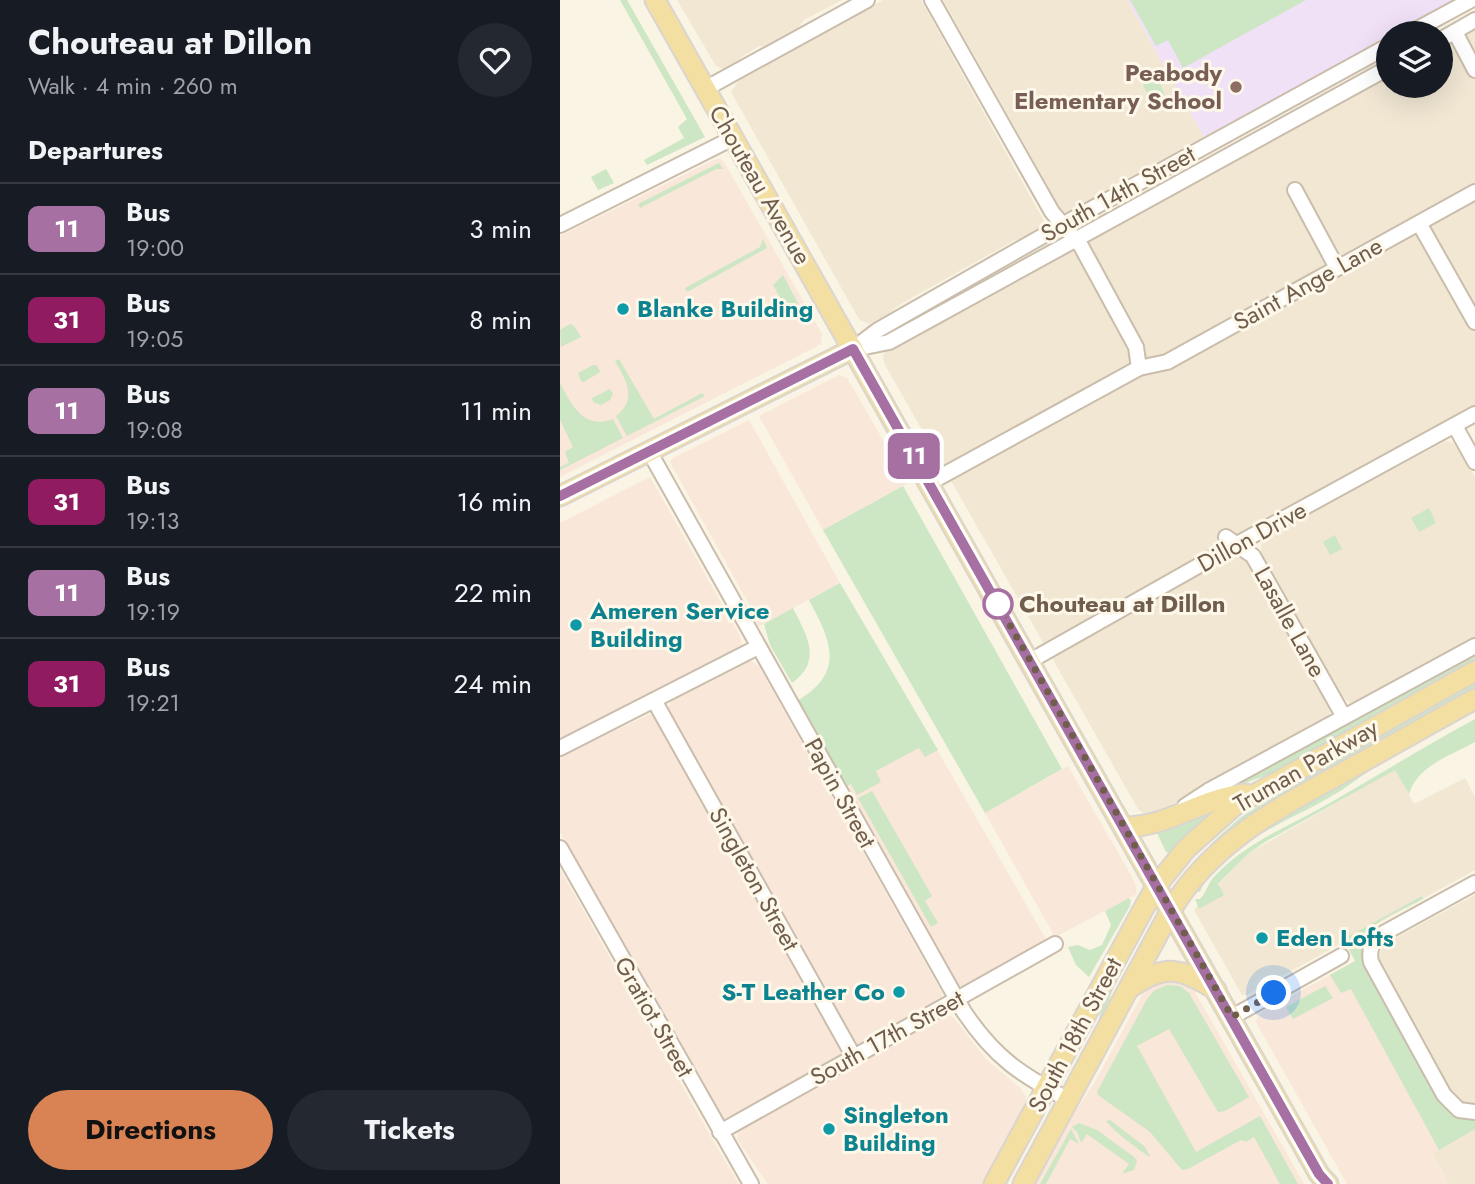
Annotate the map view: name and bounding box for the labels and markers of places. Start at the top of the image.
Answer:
place label: Peabody Elementary School [1014,55,1222,118]
marker: Peabody Elementary School [1228,79,1244,95]
place label: Blanke Building [637,291,813,326]
marker: Blanke Building [615,301,631,317]
place label: Chouteau at Dillon [1019,586,1226,621]
marker: Chouteau at Dillon [983,589,1013,619]
place label: Ameren Service Building [589,593,770,656]
marker: Ameren Service Building [568,617,584,633]
place label: Eden Lofts [1276,920,1394,955]
marker: Eden Lofts [1254,930,1270,946]
place label: S-T Leather Co [722,974,885,1009]
marker: S-T Leather Co [891,984,907,1000]
place label: Singleton Building [843,1097,949,1160]
marker: Singleton Building [821,1121,837,1137]

